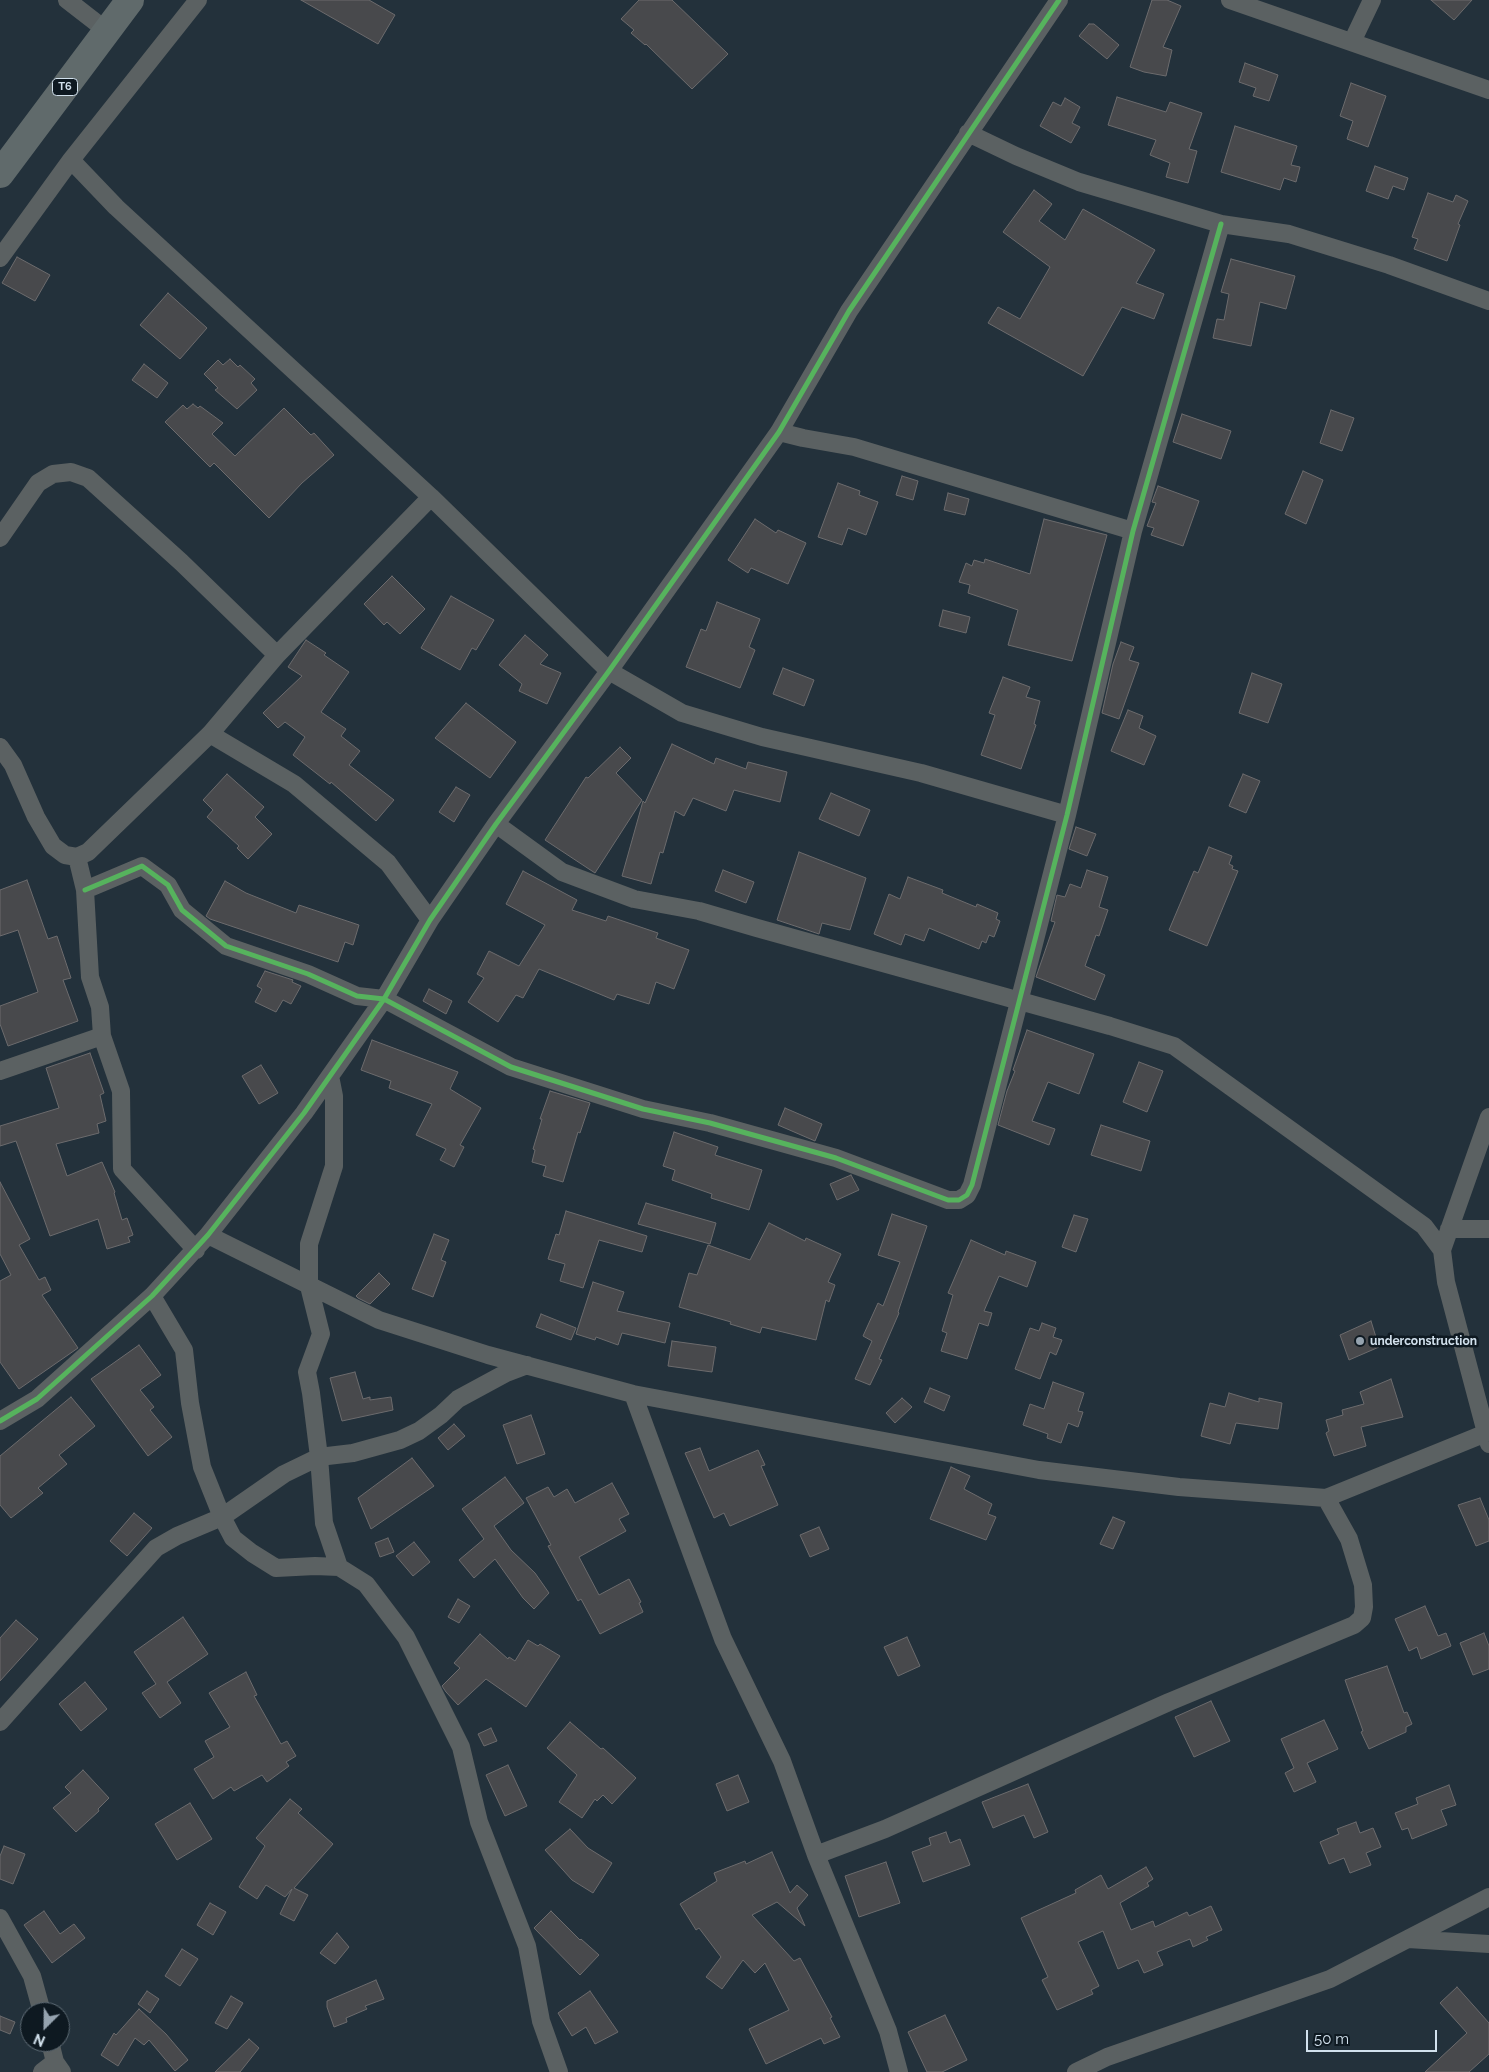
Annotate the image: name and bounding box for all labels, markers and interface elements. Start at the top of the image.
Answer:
road number: T6 [52,78,78,95]
place label: underconstruction [1370,1334,1477,1348]
marker: underconstruction [1354,1335,1366,1347]
north arrow [20,2002,70,2052]
scale bar [1309,2020,1440,2052]
text: N [31,2030,48,2049]
text: 50 m [1314,2030,1349,2048]

